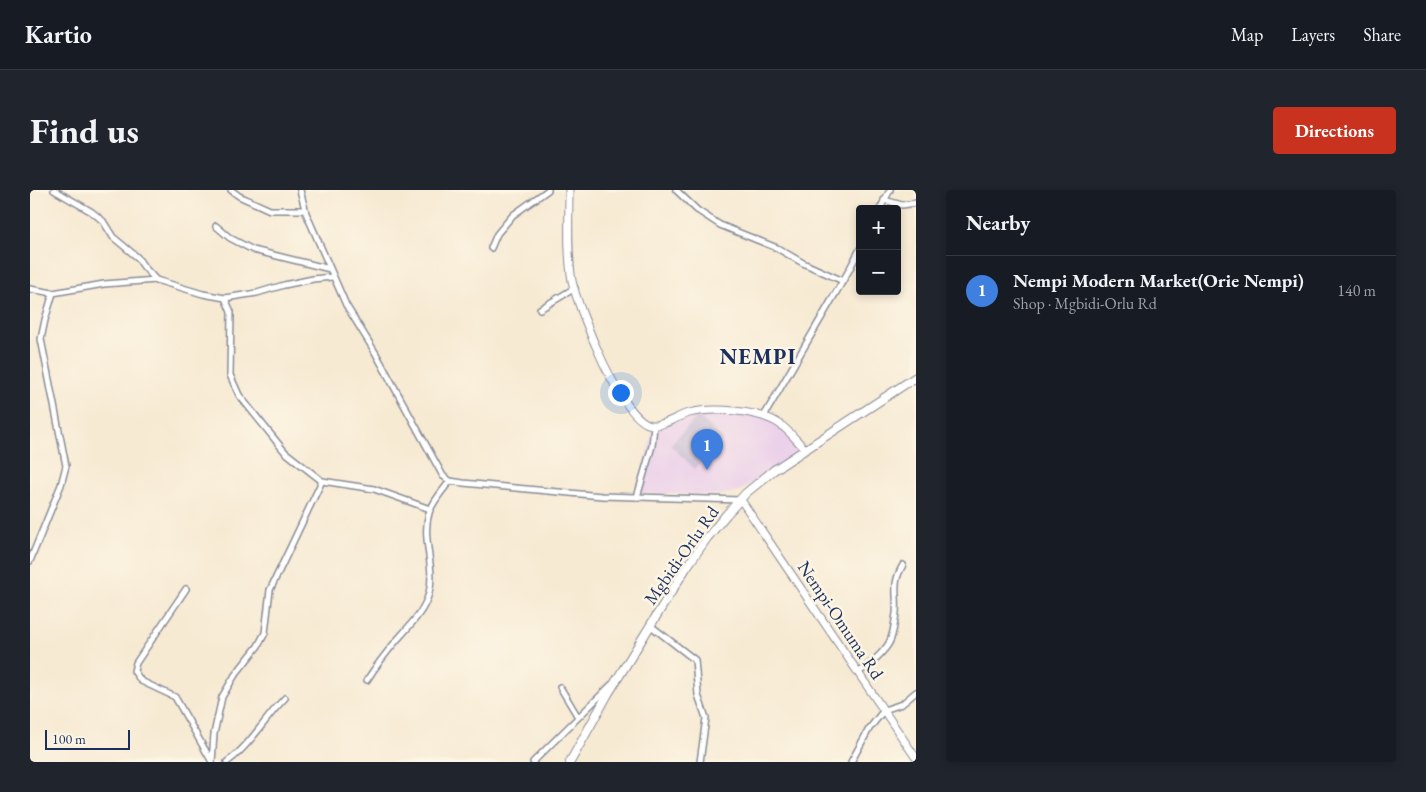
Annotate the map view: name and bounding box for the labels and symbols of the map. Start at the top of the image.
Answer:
district label: NEMPI [720,342,796,371]
your location [608,380,634,406]
pin: 1 [691,429,723,470]
street label: Mgbidi-Orlu Rd [639,500,724,609]
street label: Nempi-Omuma Rd [793,556,890,684]
scale bar [45,727,130,750]

